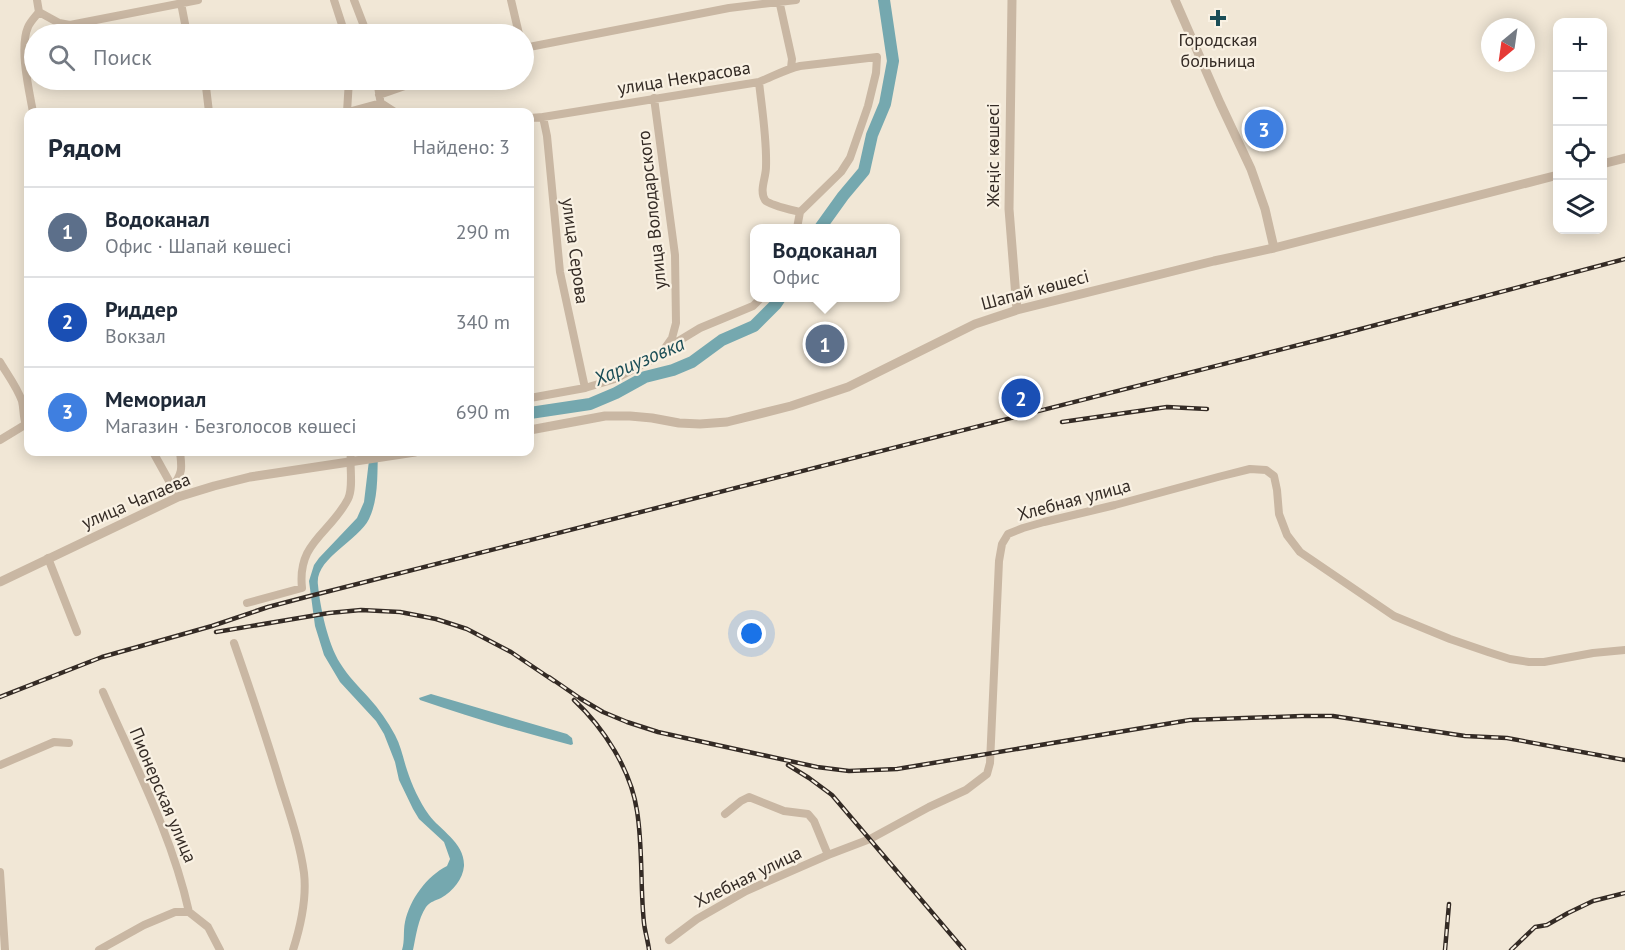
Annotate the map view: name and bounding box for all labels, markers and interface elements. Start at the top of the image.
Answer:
marker: Городская больница [1209,9,1227,27]
north arrow [1481,18,1535,72]
map controls [1553,18,1607,234]
button: + [1553,18,1607,72]
search box [24,24,534,90]
place label: Городская больница [1179,28,1257,72]
icon: search [45,41,78,74]
text: Поиск [93,43,152,71]
street label: улица Некрасова [616,56,752,99]
button: − [1553,72,1607,126]
street label: Жеңіс көшесі [981,103,1004,208]
pin: 3 [1244,106,1284,152]
button: locate [1553,126,1607,180]
street label: улица Володарского [632,129,671,291]
text: Рядом [48,131,122,164]
text: Найдено: 3 [413,134,510,160]
button: layers [1553,180,1607,234]
street label: улица Серова [557,196,594,305]
text: Водоканал [105,205,210,233]
text: 1 [62,219,73,245]
text: 290 m [456,219,510,245]
popup [750,224,900,302]
text: Офис · Шапай көшесі [105,233,292,259]
text: Водоканал [773,236,877,264]
text: Офис [773,264,820,290]
street label: Шапай көшесі [978,264,1092,315]
text: Риддер [105,295,178,323]
text: 2 [62,309,73,335]
text: 340 m [456,309,510,335]
pin: 1 [806,322,844,366]
text: Вокзал [105,323,166,349]
water label: Хариузовка [589,330,689,392]
pin: 2 [1002,376,1040,420]
text: Мемориал [105,385,206,413]
text: 3 [62,399,73,425]
text: 690 m [456,399,510,425]
text: Магазин · Безголосов көшесі [105,413,357,439]
street label: улица Чапаева [78,467,194,534]
street label: Хлебная улица [1015,473,1133,526]
your location [737,619,766,648]
street label: Пионерская улица [125,724,202,866]
street label: Хлебная улица [690,841,805,912]

